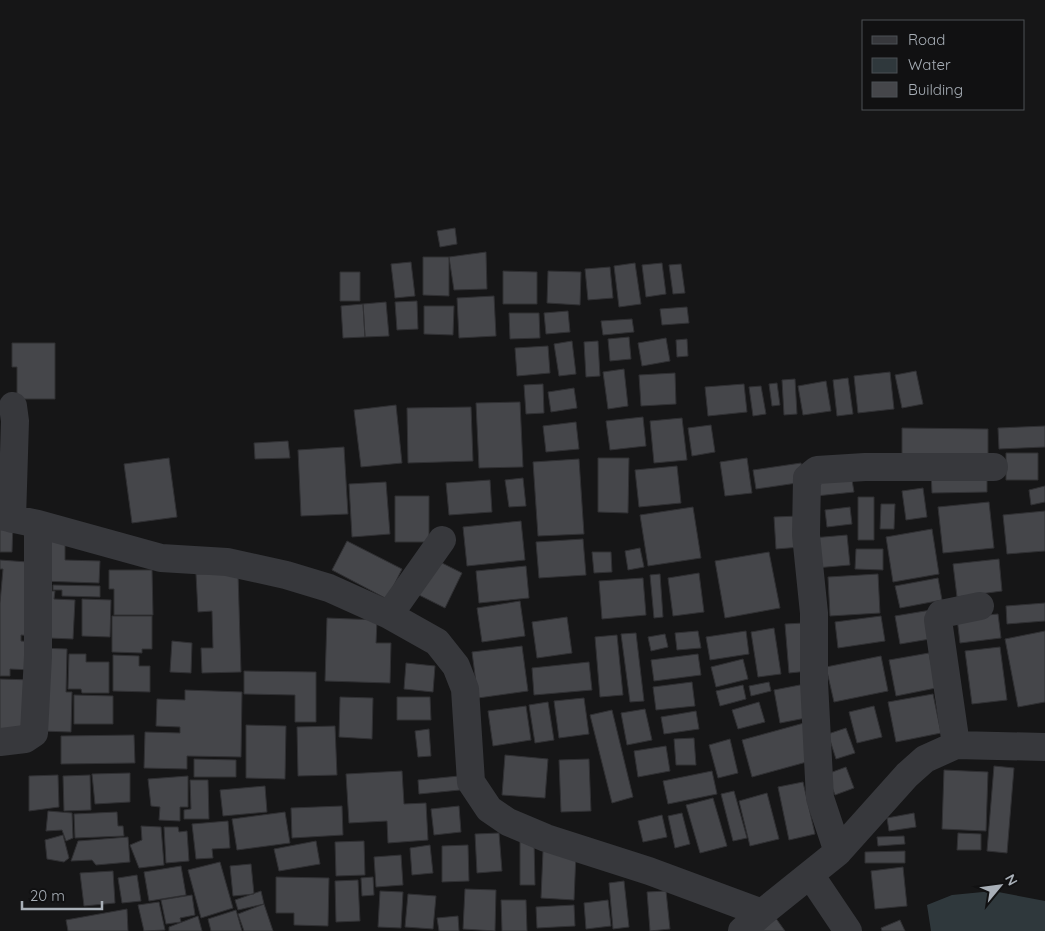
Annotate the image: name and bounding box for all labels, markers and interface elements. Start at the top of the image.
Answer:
legend [862,20,1025,110]
text: Road [908,30,945,49]
text: Water [908,55,951,74]
text: Building [908,80,963,99]
north arrow [975,861,1025,911]
text: N [1001,871,1022,889]
scale bar [22,878,102,910]
text: 20 m [30,886,65,905]

